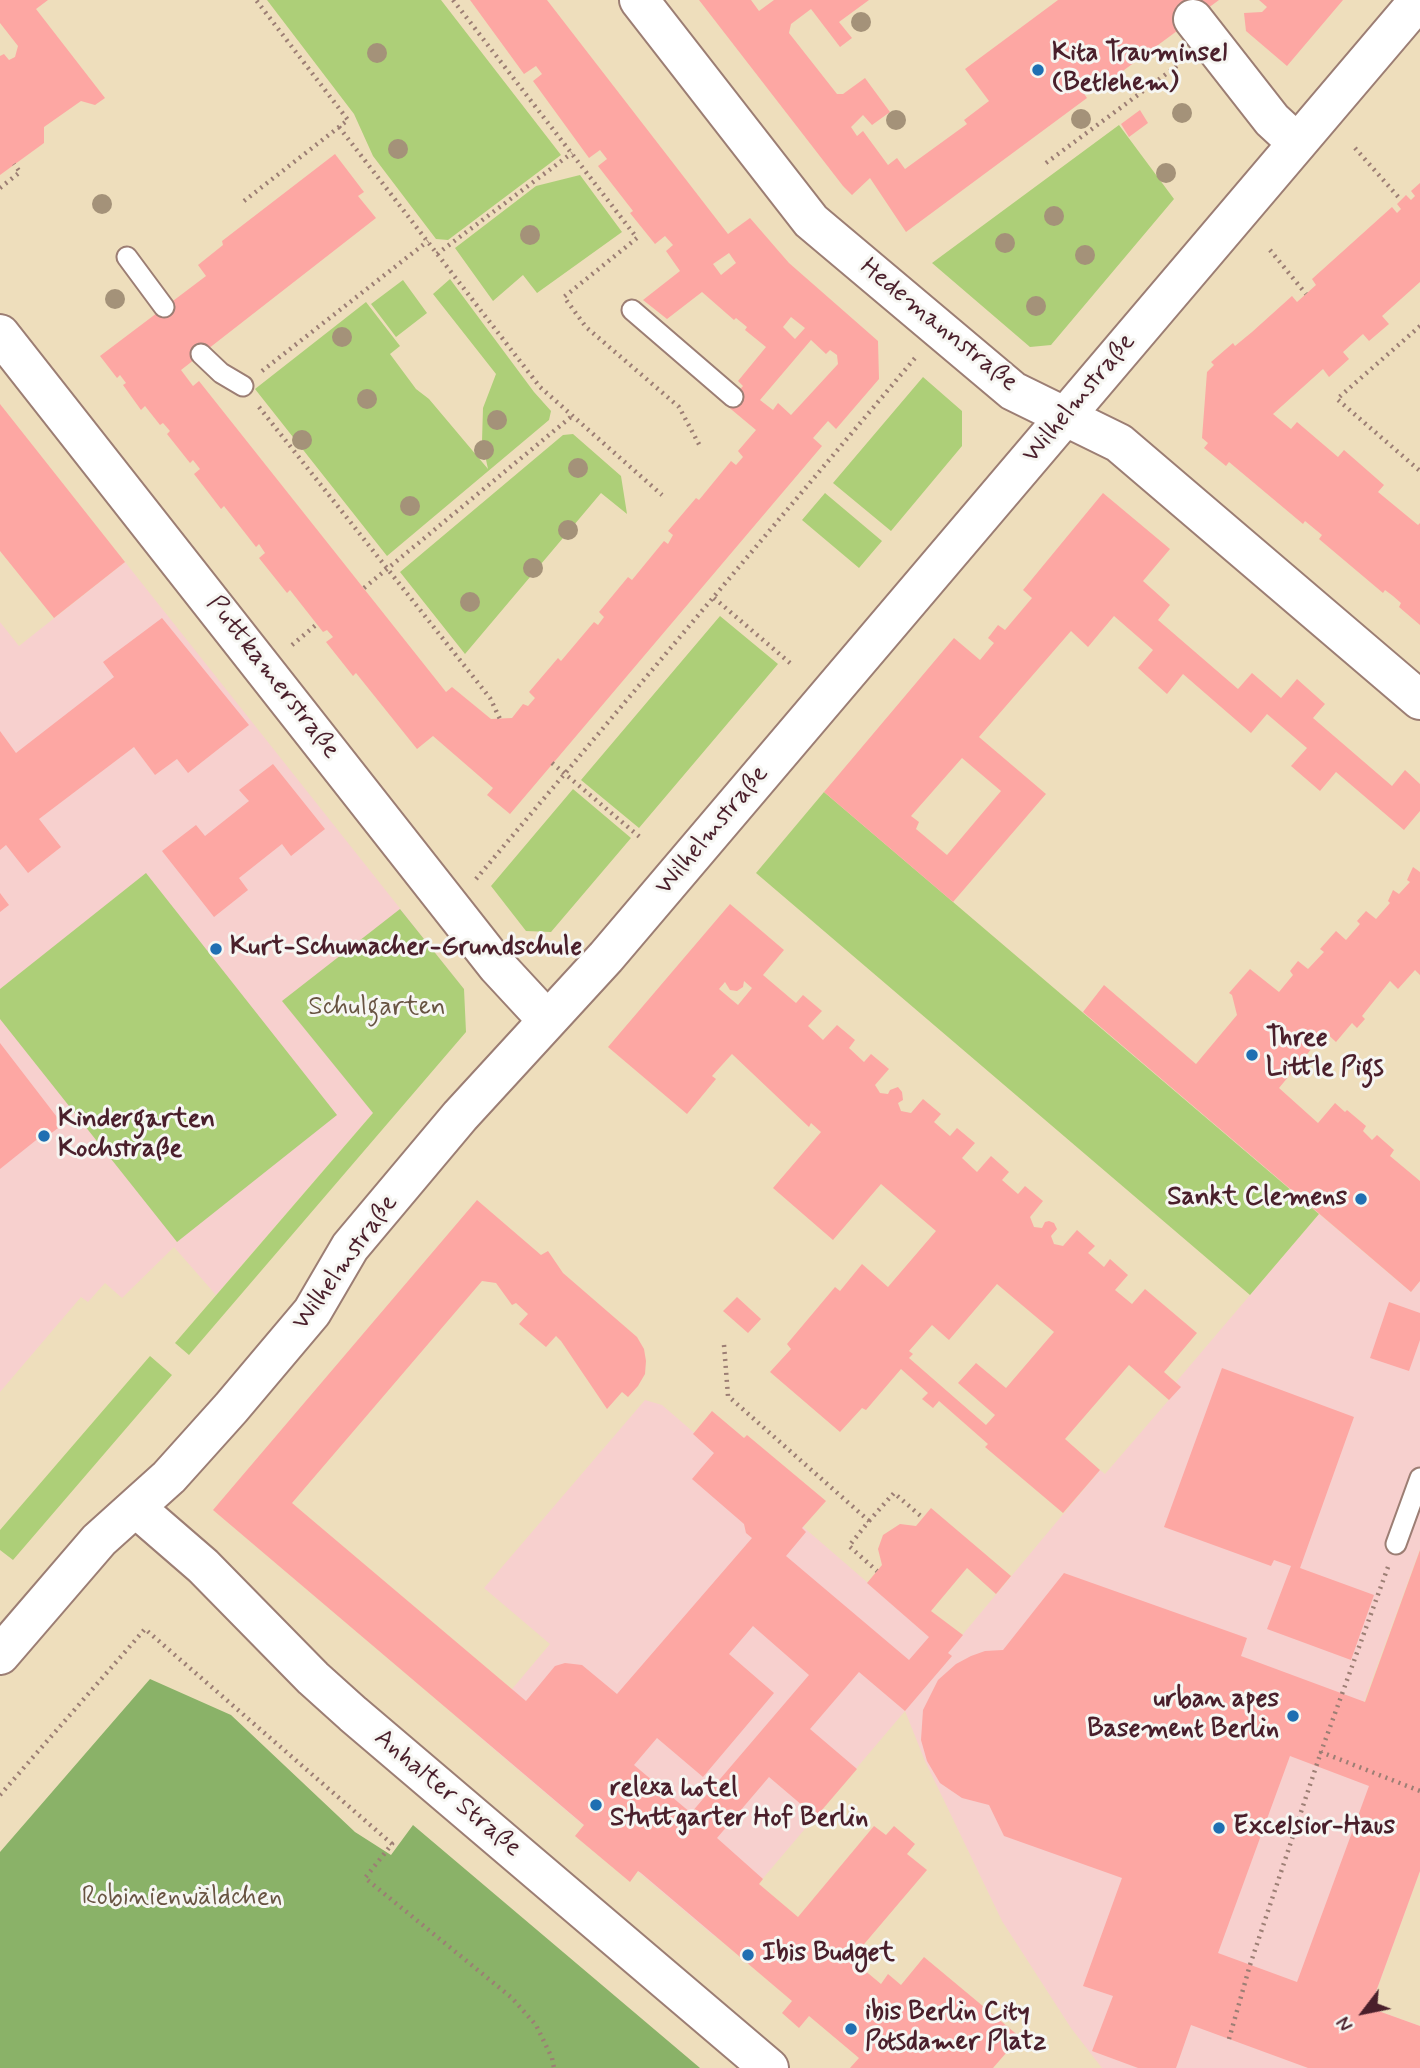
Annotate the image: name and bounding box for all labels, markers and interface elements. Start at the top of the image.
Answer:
place label: Kita Trauminsel (Betlehem) [1052,39,1227,100]
marker: Kita Trauminsel (Betlehem) [1030,62,1046,78]
street label: Hedemannstraße [853,253,1023,399]
street label: Wilhelmstraße [1017,328,1143,470]
street label: Puttkamerstraße [199,590,345,766]
street label: Wilhelmstraße [650,760,776,902]
place label: Kurt-Schumacher-Grundschule [230,933,582,965]
marker: Kurt-Schumacher-Grundschule [208,941,224,957]
park label: Schulgarten [308,993,446,1025]
place label: Three Little Pigs [1266,1024,1384,1086]
marker: Three Little Pigs [1244,1047,1260,1063]
place label: Kindergarten Kochstraße [58,1105,215,1166]
marker: Kindergarten Kochstraße [36,1128,52,1144]
place label: Sankt Clemens [1167,1183,1347,1215]
street label: Wilhelmstraße [286,1189,406,1337]
marker: Sankt Clemens [1353,1191,1369,1207]
place label: urban apes Basement Berlin [1087,1685,1279,1746]
marker: urban apes Basement Berlin [1285,1708,1301,1724]
street label: Anhalter Straße [367,1723,527,1865]
place label: relexa hotel Stuttgarter Hof Berlin [610,1774,868,1836]
marker: relexa hotel Stuttgarter Hof Berlin [588,1797,604,1813]
place label: Excelsior-Haus [1233,1812,1395,1844]
marker: Excelsior-Haus [1211,1820,1227,1836]
park label: Robinienwäldchen [82,1883,282,1915]
place label: Ibis Budget [762,1939,895,1971]
marker: Ibis Budget [740,1947,756,1963]
north arrow [1329,1977,1399,2047]
place label: ibis Berlin City Potsdamer Platz [865,1998,1046,2060]
text: N [1332,2011,1360,2035]
marker: ibis Berlin City Potsdamer Platz [843,2021,859,2037]

